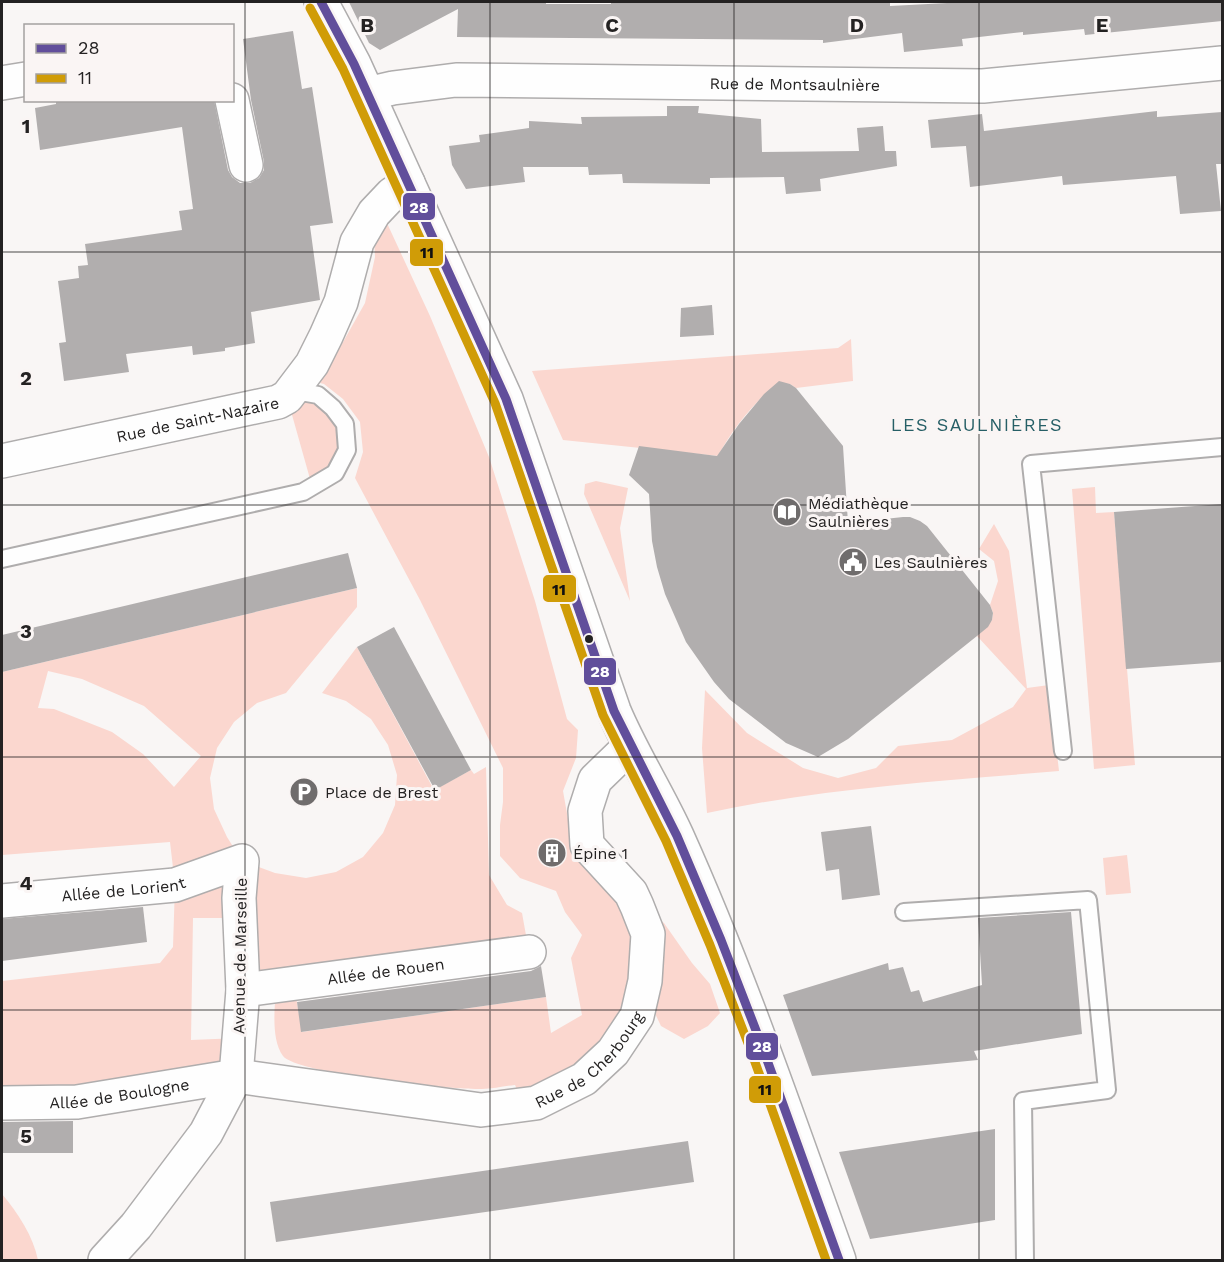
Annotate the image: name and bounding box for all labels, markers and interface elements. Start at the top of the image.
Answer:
text: B [360,13,374,37]
text: C [605,13,619,37]
text: D [850,13,864,37]
text: E [1096,13,1108,37]
legend [24,24,234,102]
text: 28 [78,37,100,58]
text: 11 [78,67,92,88]
street label: Rue de Montsaulnière [709,73,880,94]
text: 1 [22,114,30,138]
line badge: 28 [402,192,436,221]
text: 28 [409,198,429,217]
line badge: 11 [409,238,444,267]
text: 11 [420,243,434,262]
text: 2 [20,366,32,390]
street label: Rue de Saint-Nazaire [115,393,281,446]
district label: LES SAULNIÈRES [891,414,1063,435]
place label: Médiathèque Saulnières [808,494,909,531]
library icon: Médiathèque Saulnières [771,496,803,528]
public building icon: Les Saulnières [837,546,869,578]
place label: Les Saulnières [874,553,988,572]
line badge: 11 [542,574,577,603]
text: 11 [552,580,566,599]
text: 3 [20,619,32,643]
unlabelled marker [583,633,595,645]
line badge: 28 [583,657,617,686]
text: 28 [590,662,610,681]
parking icon: Place de Brest [288,776,320,808]
place label: Place de Brest [325,783,438,802]
building icon: Épine 1 [536,837,568,869]
place label: Épine 1 [573,844,628,863]
text: 4 [20,871,33,895]
street label: Allée de Lorient [61,872,188,905]
street label: Avenue de Marseille [229,878,251,1034]
street label: Allée de Rouen [326,954,446,988]
street label: Rue de Cherbourg [532,1007,647,1112]
line badge: 28 [745,1032,779,1061]
text: 28 [752,1037,772,1056]
street label: Allée de Boulogne [49,1074,191,1112]
line badge: 11 [748,1075,782,1104]
text: 11 [758,1080,772,1099]
text: 5 [20,1124,32,1148]

